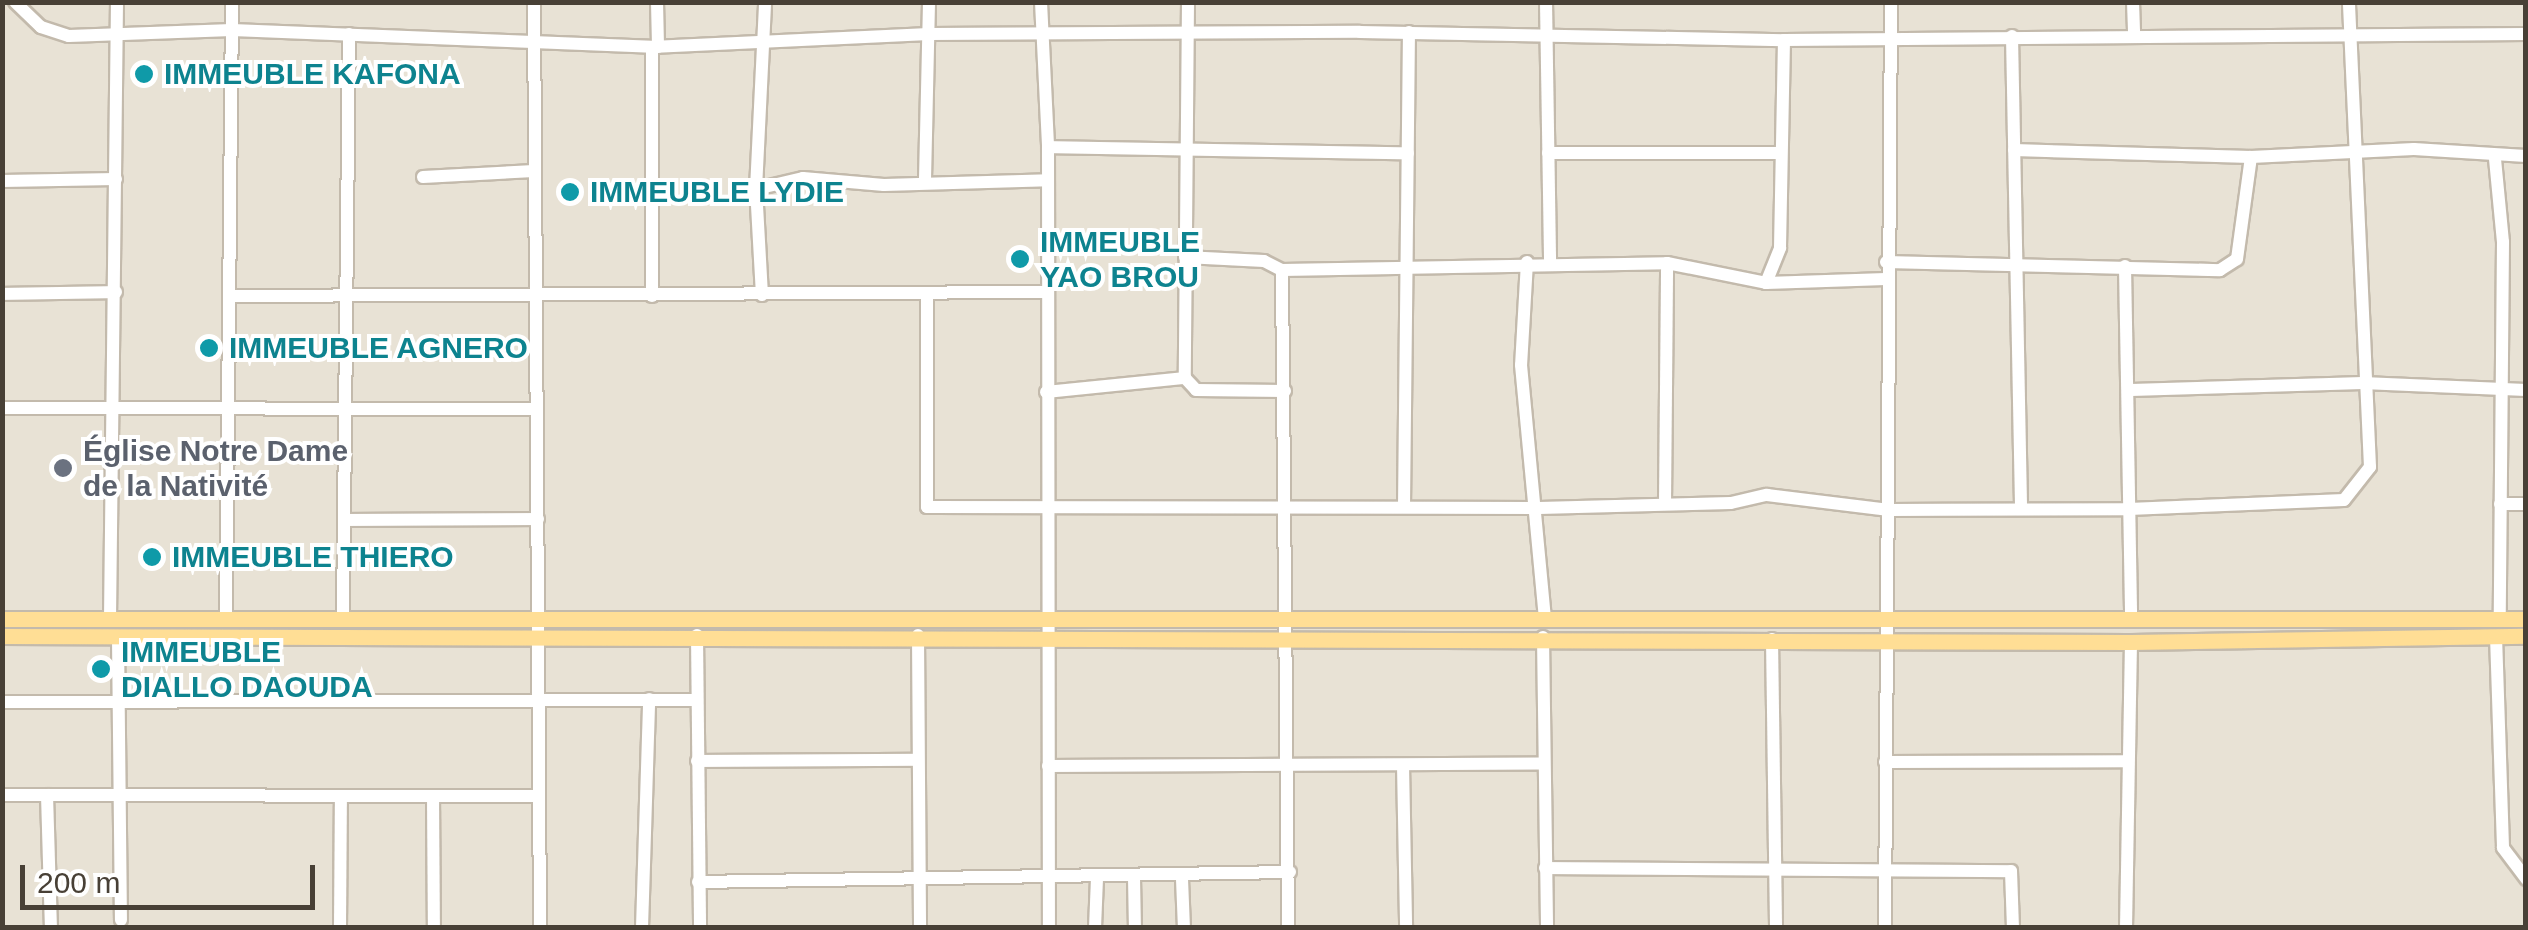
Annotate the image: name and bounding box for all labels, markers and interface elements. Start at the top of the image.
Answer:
place label: IMMEUBLE KAFONA [164,56,461,92]
marker: IMMEUBLE KAFONA [133,63,155,85]
place label: IMMEUBLE LYDIE [590,174,844,210]
marker: IMMEUBLE LYDIE [559,181,581,203]
place label: IMMEUBLE YAO BROU [1040,224,1200,294]
marker: IMMEUBLE YAO BROU [1009,248,1031,270]
place label: IMMEUBLE AGNERO [229,330,529,366]
marker: IMMEUBLE AGNERO [198,337,220,359]
place label: Église Notre Dame de la Nativité [83,433,348,504]
marker: Église Notre Dame de la Nativité [52,457,74,479]
place label: IMMEUBLE THIERO [172,539,454,575]
marker: IMMEUBLE THIERO [141,546,163,568]
place label: IMMEUBLE DIALLO DAOUDA [121,634,373,704]
marker: IMMEUBLE DIALLO DAOUDA [90,658,112,680]
scale bar [25,845,320,907]
text: 200 m [37,866,120,899]

